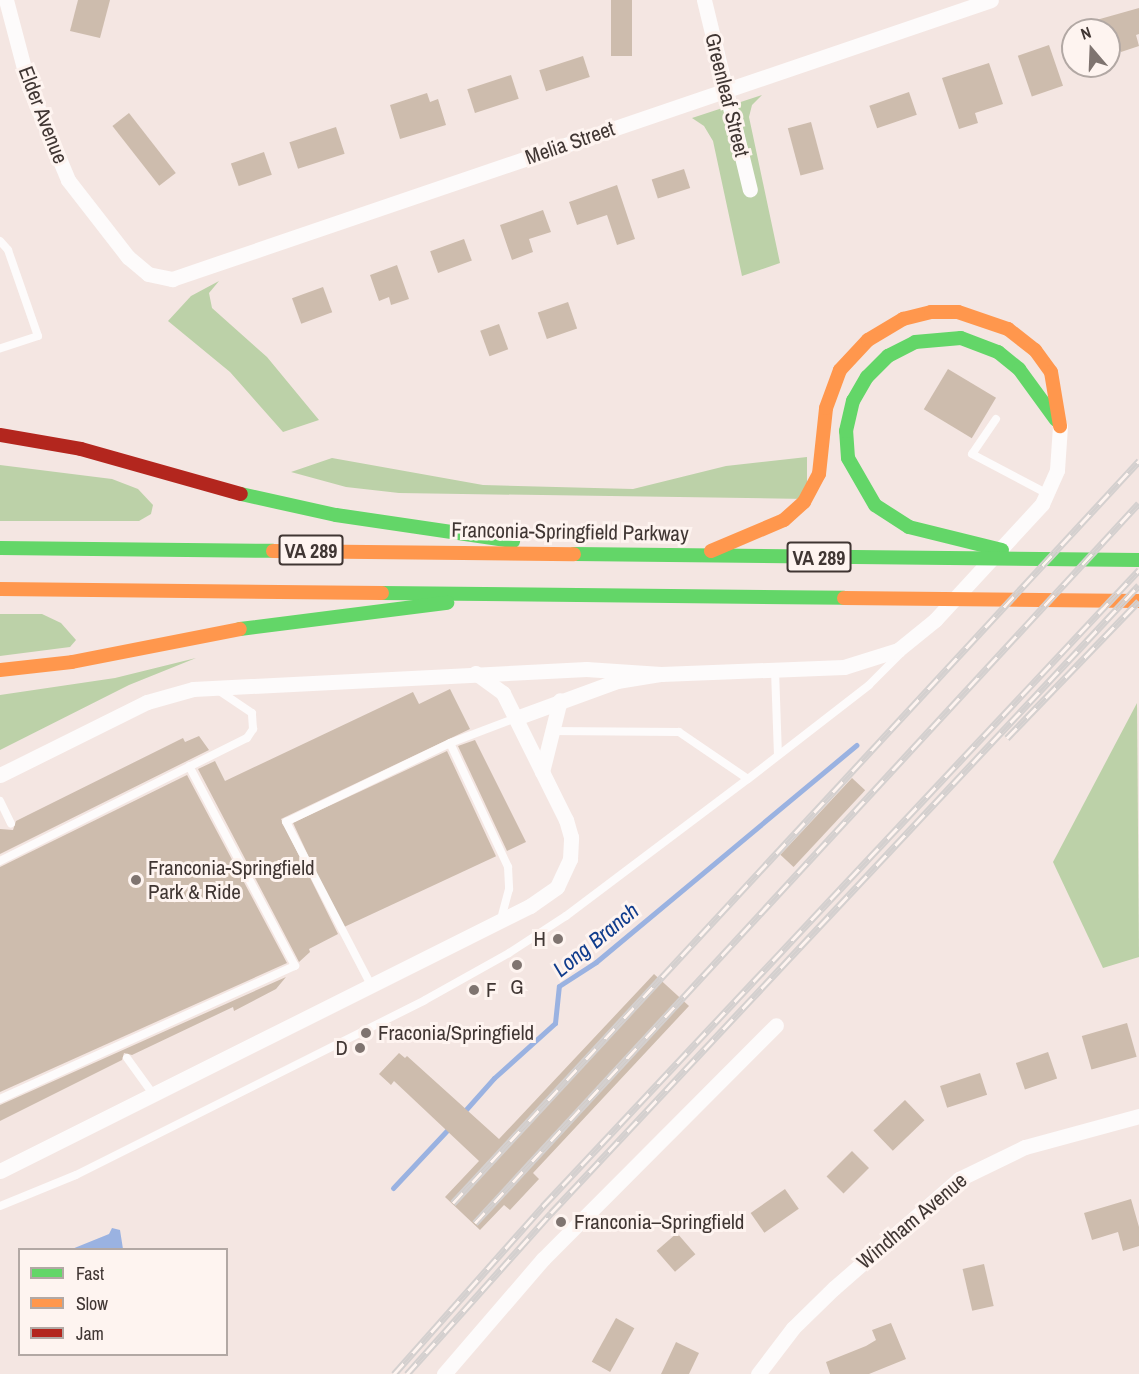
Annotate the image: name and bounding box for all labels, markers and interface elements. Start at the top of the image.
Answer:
north arrow [1061,18,1121,78]
text: N [1078,21,1094,45]
street label: Greenleaf Street [699,31,755,159]
street label: Elder Avenue [13,62,73,168]
street label: Melia Street [522,116,618,170]
street label: Franconia-Springfield Parkway [451,517,689,547]
road number: VA 289 [278,533,344,567]
road number: VA 289 [786,540,852,574]
place label: Franconia-Springfield Park & Ride [148,855,315,905]
marker: Franconia-Springfield Park & Ride [129,873,143,887]
water label: Long Branch [548,898,644,982]
place label: H [534,926,546,952]
marker: H [551,932,565,946]
marker: G [510,958,524,972]
place label: G [510,974,524,1000]
place label: F [486,977,497,1003]
marker: F [467,983,481,997]
place label: Fraconia/Springfield [378,1020,534,1046]
marker: Fraconia/Springfield [359,1026,373,1040]
place label: D [336,1035,348,1061]
marker: D [353,1041,367,1055]
street label: Windham Avenue [852,1167,972,1275]
place label: Franconia–Springfield [574,1209,744,1235]
marker: Franconia–Springfield [552,1213,570,1231]
legend [18,1248,228,1356]
text: Fast [76,1261,104,1286]
text: Slow [76,1291,108,1316]
text: Jam [76,1321,104,1346]

